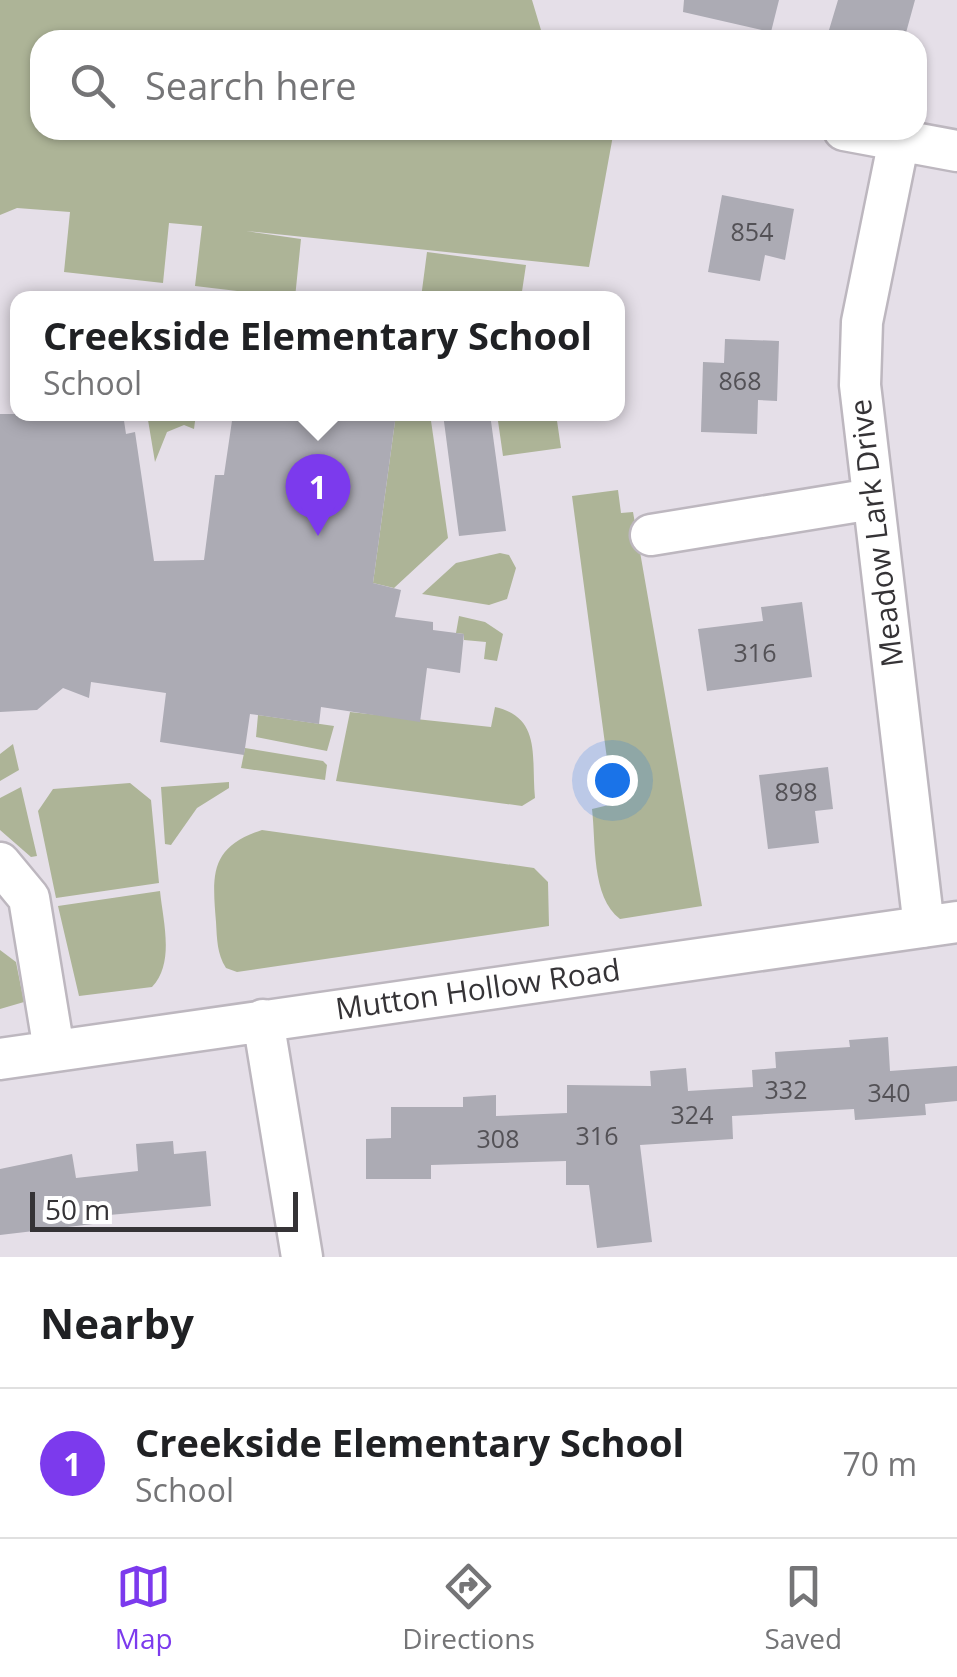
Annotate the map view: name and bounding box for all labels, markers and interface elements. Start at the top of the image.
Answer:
search box [30,30,927,140]
icon: search [65,58,120,113]
text: Search here [145,59,357,111]
house number: 854 [731,214,773,248]
popup [10,291,625,421]
text: Creekside Elementary School [43,309,592,361]
text: School [43,361,142,404]
house number: 868 [719,363,761,397]
street label: Meadow Lark Drive [839,397,912,669]
pin: 1 [286,454,350,536]
house number: 316 [734,635,776,669]
your location [587,755,638,806]
house number: 898 [775,774,817,808]
street label: Mutton Hollow Road [333,948,623,1029]
house number: 332 [765,1072,807,1106]
house number: 340 [868,1075,910,1109]
house number: 324 [671,1097,713,1131]
house number: 316 [576,1118,618,1152]
house number: 308 [477,1121,519,1155]
scale bar [30,1187,298,1232]
text: 50 m [45,1190,110,1228]
text: Nearby [40,1294,194,1351]
text: Creekside Elementary School [135,1416,684,1468]
text: 1 [63,1442,82,1485]
text: 70 m [842,1442,917,1485]
text: School [135,1468,234,1511]
tab: Map [115,1559,173,1657]
tab: Directions [402,1559,535,1657]
tab: Saved [764,1559,842,1657]

